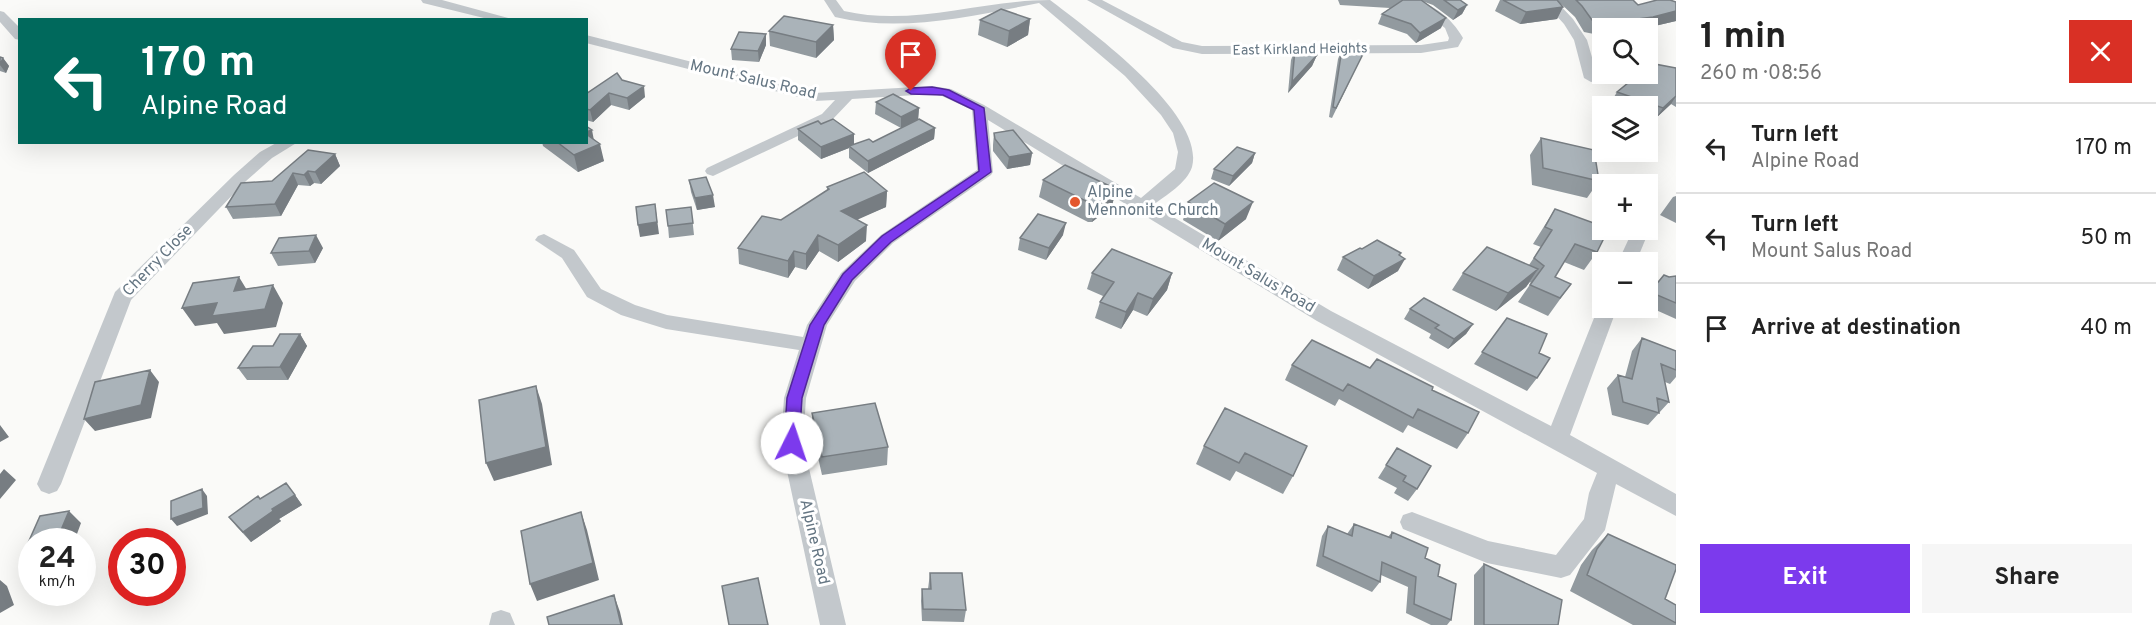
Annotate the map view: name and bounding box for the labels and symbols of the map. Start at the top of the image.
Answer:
pin [885,29,936,91]
street label: East Kirkland Heights [1232,40,1368,60]
street label: Mount Salus Road [688,56,818,104]
place label: Alpine Mennonite Church [1087,183,1219,221]
marker: Alpine Mennonite Church [1068,195,1082,209]
street label: Cherry Close [119,221,197,301]
street label: Mount Salus Road [1198,234,1318,318]
position arrow [760,411,824,475]
street label: Alpine Road [794,497,834,587]
speed limit sign: 30 [108,528,186,606]

